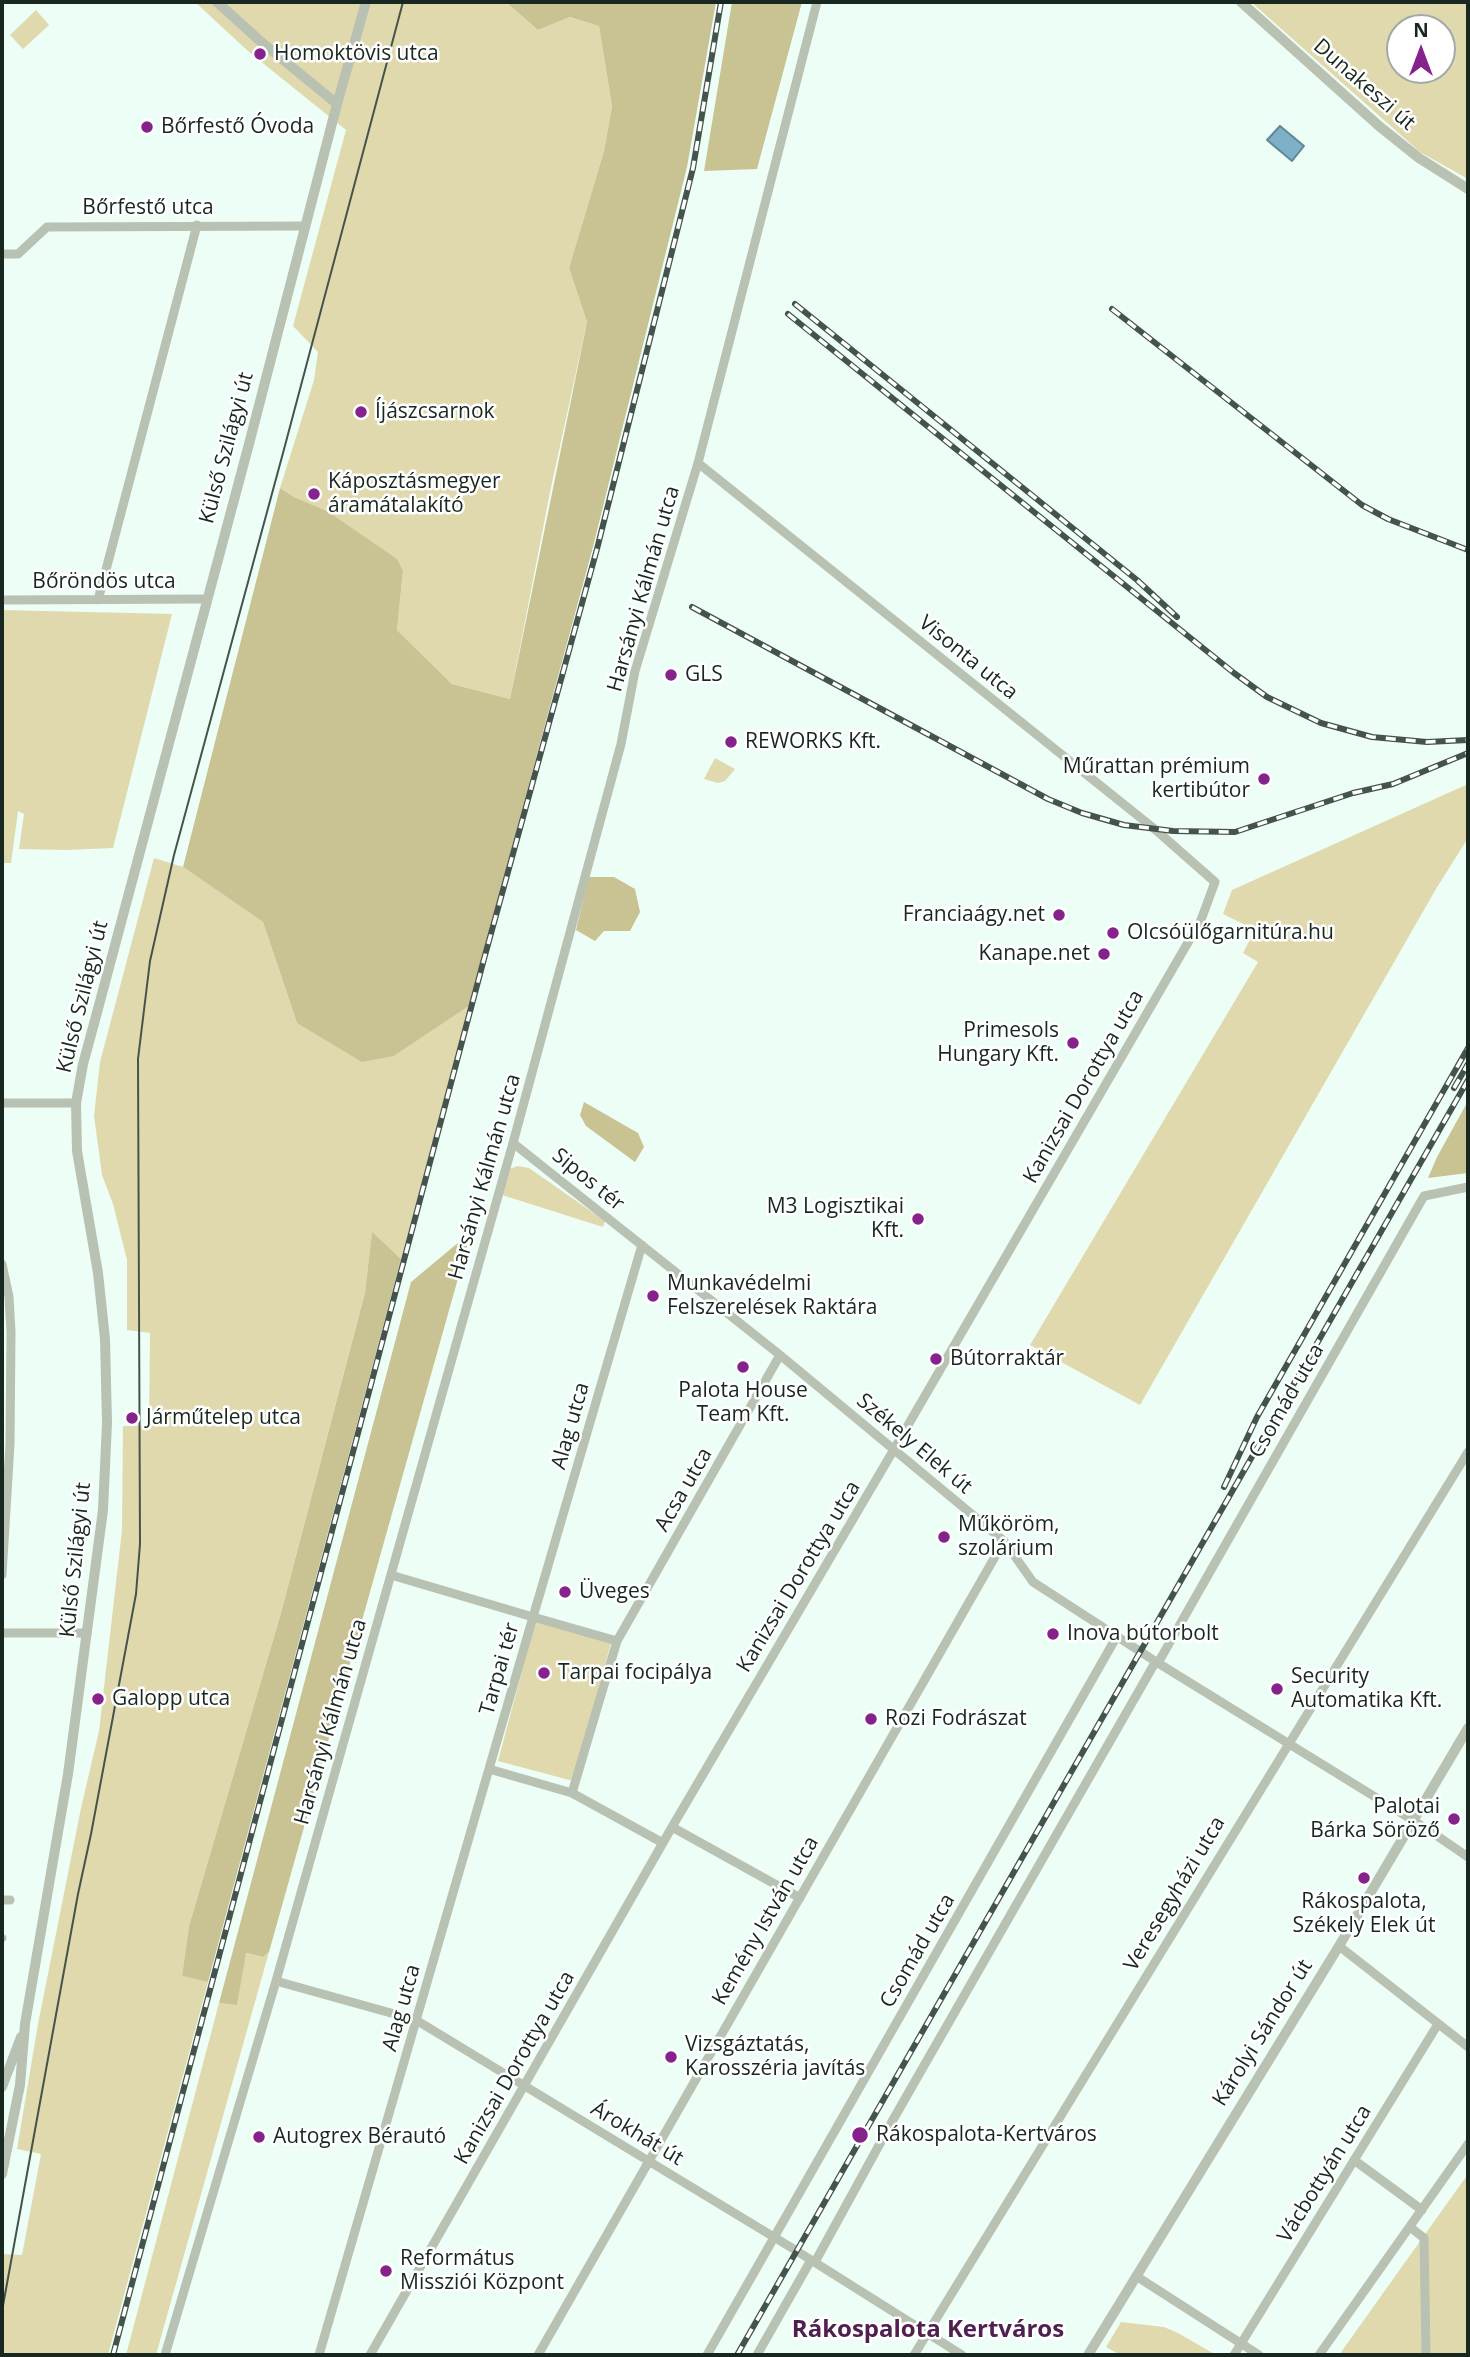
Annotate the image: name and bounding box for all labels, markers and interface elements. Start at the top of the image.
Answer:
north arrow [1386,14,1456,84]
text: N [1413,17,1429,43]
street label: Dunakeszi út [1308,34,1420,136]
place label: Homoktövis utca [274,41,439,67]
marker: Homoktövis utca [252,46,268,62]
place label: Bőrfestő Óvoda [161,114,314,140]
marker: Bőrfestő Óvoda [139,119,155,135]
street label: Bőrfestő utca [82,195,214,221]
street label: Külső Szilágyi út [195,369,259,527]
place label: Íjászcsarnok [375,399,495,425]
marker: Íjászcsarnok [353,404,369,420]
place label: Káposztásmegyer áramátalakító [328,469,501,519]
street label: Harsányi Kálmán utca [603,483,685,695]
marker: Káposztásmegyer áramátalakító [306,486,322,502]
street label: Bőröndös utca [32,569,176,595]
street label: Visonta utca [913,610,1023,706]
place label: GLS [685,662,723,688]
marker: GLS [663,667,679,683]
place label: REWORKS Kft. [745,729,881,755]
marker: REWORKS Kft. [723,734,739,750]
place label: Műrattan prémium kertibútor [1063,754,1250,804]
marker: Műrattan prémium kertibútor [1256,771,1272,787]
place label: Franciaágy.net [903,902,1045,928]
marker: Franciaágy.net [1051,907,1067,923]
street label: Külső Szilágyi út [52,918,114,1076]
place label: Olcsóülőgarnitúra.hu [1127,920,1334,946]
marker: Olcsóülőgarnitúra.hu [1105,925,1121,941]
place label: Kanape.net [979,941,1090,967]
marker: Kanape.net [1096,946,1112,962]
street label: Kanizsai Dorottya utca [1018,986,1150,1188]
place label: Primesols Hungary Kft. [937,1018,1059,1068]
marker: Primesols Hungary Kft. [1065,1035,1081,1051]
street label: Harsányi Kálmán utca [444,1071,526,1283]
street label: Sipos tér [547,1143,629,1217]
place label: M3 Logisztikai Kft. [767,1194,904,1244]
marker: M3 Logisztikai Kft. [910,1211,926,1227]
place label: Munkavédelmi Felszerelések Raktára [667,1271,877,1321]
marker: Munkavédelmi Felszerelések Raktára [645,1288,661,1304]
street label: Csomád utca [1244,1340,1330,1462]
place label: Bútorraktár [950,1346,1064,1372]
marker: Bútorraktár [928,1351,944,1367]
marker: Palota House Team Kft. [735,1359,751,1375]
place label: Palota House Team Kft. [678,1378,808,1428]
street label: Alag utca [547,1380,595,1472]
street label: Székely Elek út [851,1388,977,1500]
place label: Járműtelep utca [146,1405,301,1431]
marker: Járműtelep utca [124,1410,140,1426]
street label: Acsa utca [650,1444,718,1536]
street label: Kanizsai Dorottya utca [732,1477,866,1677]
street label: Külső Szilágyi út [55,1481,97,1639]
place label: Műköröm, szolárium [958,1512,1060,1562]
marker: Műköröm, szolárium [936,1529,952,1545]
place label: Üveges [579,1579,650,1605]
marker: Üveges [557,1584,573,1600]
street label: Harsányi Kálmán utca [290,1616,372,1828]
street label: Tarpai tér [475,1620,525,1718]
place label: Inova bútorbolt [1067,1621,1219,1647]
marker: Inova bútorbolt [1045,1626,1061,1642]
place label: Tarpai focipálya [558,1660,712,1686]
place label: Security Automatika Kft. [1291,1664,1442,1714]
marker: Tarpai focipálya [536,1665,552,1681]
marker: Security Automatika Kft. [1269,1681,1285,1697]
place label: Galopp utca [112,1686,230,1712]
marker: Galopp utca [90,1691,106,1707]
place label: Rozi Fodrászat [885,1706,1027,1732]
marker: Rozi Fodrászat [863,1711,879,1727]
place label: Palotai Bárka Söröző [1310,1794,1440,1844]
marker: Palotai Bárka Söröző [1446,1811,1462,1827]
street label: Veresegyházi utca [1119,1812,1231,1976]
street label: Kemény István utca [707,1832,825,2010]
marker: Rákospalota, Székely Elek út [1356,1870,1372,1886]
place label: Rákospalota, Székely Elek út [1293,1889,1435,1939]
street label: Csomád utca [875,1890,961,2012]
street label: Károlyi Sándor út [1208,1955,1318,2111]
street label: Alag utca [378,1962,426,2054]
street label: Kanizsai Dorottya utca [449,1967,581,2169]
place label: Vizsgáztatás, Karosszéria javítás [685,2032,865,2082]
marker: Vizsgáztatás, Karosszéria javítás [663,2049,679,2065]
street label: Árokhát út [586,2097,688,2171]
street label: Vácbottyán utca [1273,2101,1377,2247]
place label: Rákospalota-Kertváros [876,2122,1097,2148]
place label: Autogrex Bérautó [273,2124,446,2150]
marker: Rákospalota-Kertváros [850,2125,870,2145]
marker: Autogrex Bérautó [251,2129,267,2145]
place label: Református Missziói Központ [400,2246,564,2296]
marker: Református Missziói Központ [378,2263,394,2279]
district label: Rákospalota Kertváros [792,2316,1064,2344]

